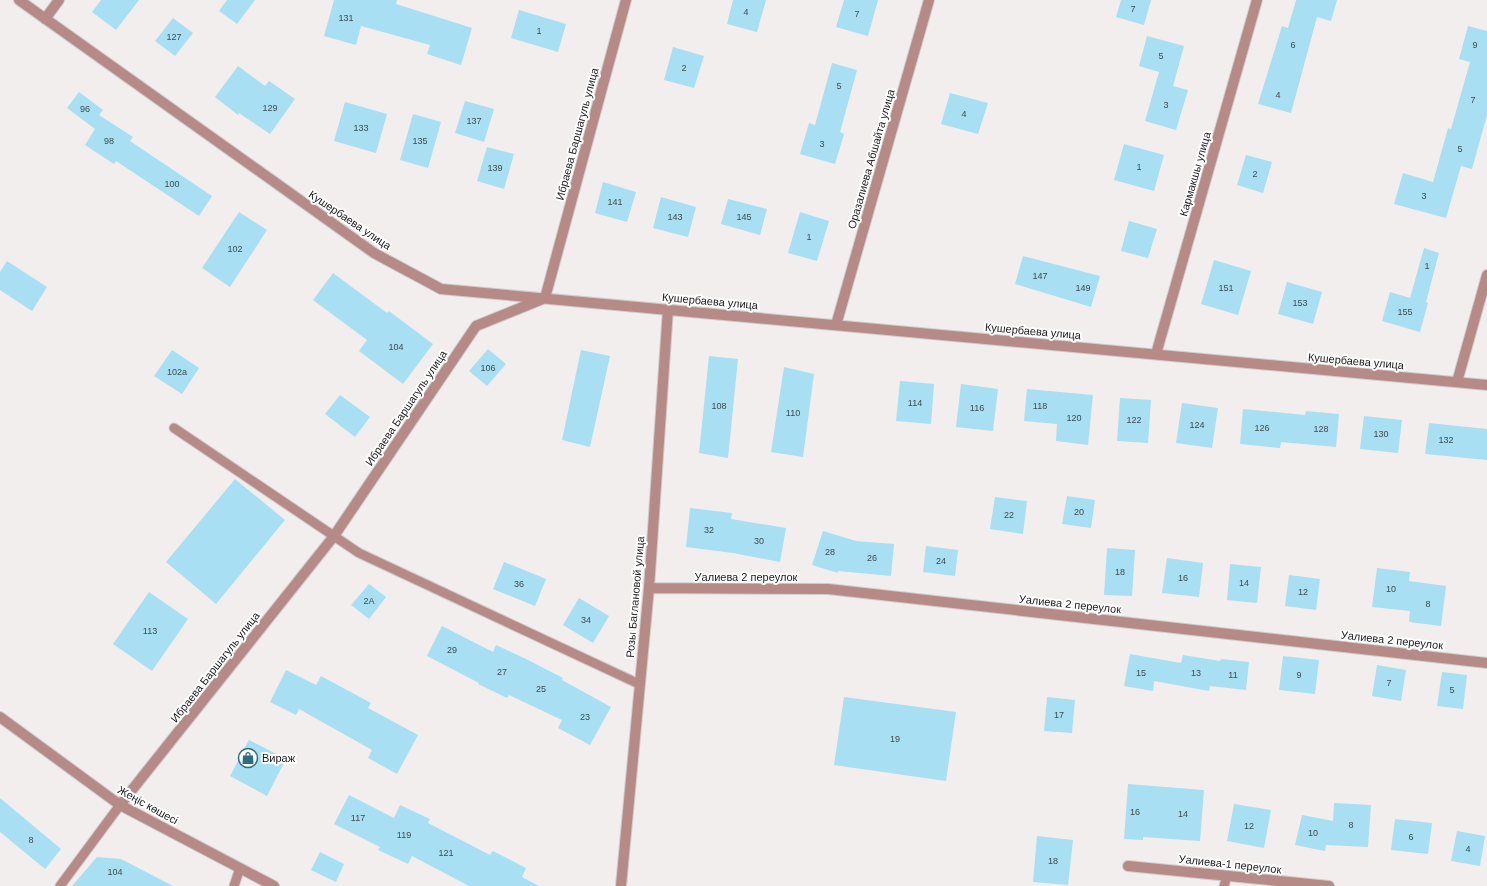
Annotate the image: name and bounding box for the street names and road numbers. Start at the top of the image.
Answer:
street label: Ибраева Баршагуль улица [554,66,601,202]
street label: Оразалиева Абшайта улица [845,87,897,230]
street label: Кармакшы улица [1177,130,1213,218]
street label: Кушербаева улица [307,188,394,252]
street label: Кушербаева улица [661,291,759,311]
street label: Кушербаева улица [984,321,1082,341]
street label: Ибраева Баршагуль улица [363,347,450,468]
street label: Кушербаева улица [1307,351,1405,371]
street label: Розы Баглановой улица [624,535,646,658]
street label: Уалиева 2 переулок [695,571,798,583]
street label: Уалиева 2 переулок [1018,593,1122,615]
street label: Ибраева Баршагуль улица [168,609,262,725]
street label: Уалиева 2 переулок [1340,629,1444,651]
street label: Жеңіс көшесі [116,784,180,826]
street label: Уалиева-1 переулок [1178,853,1282,875]

